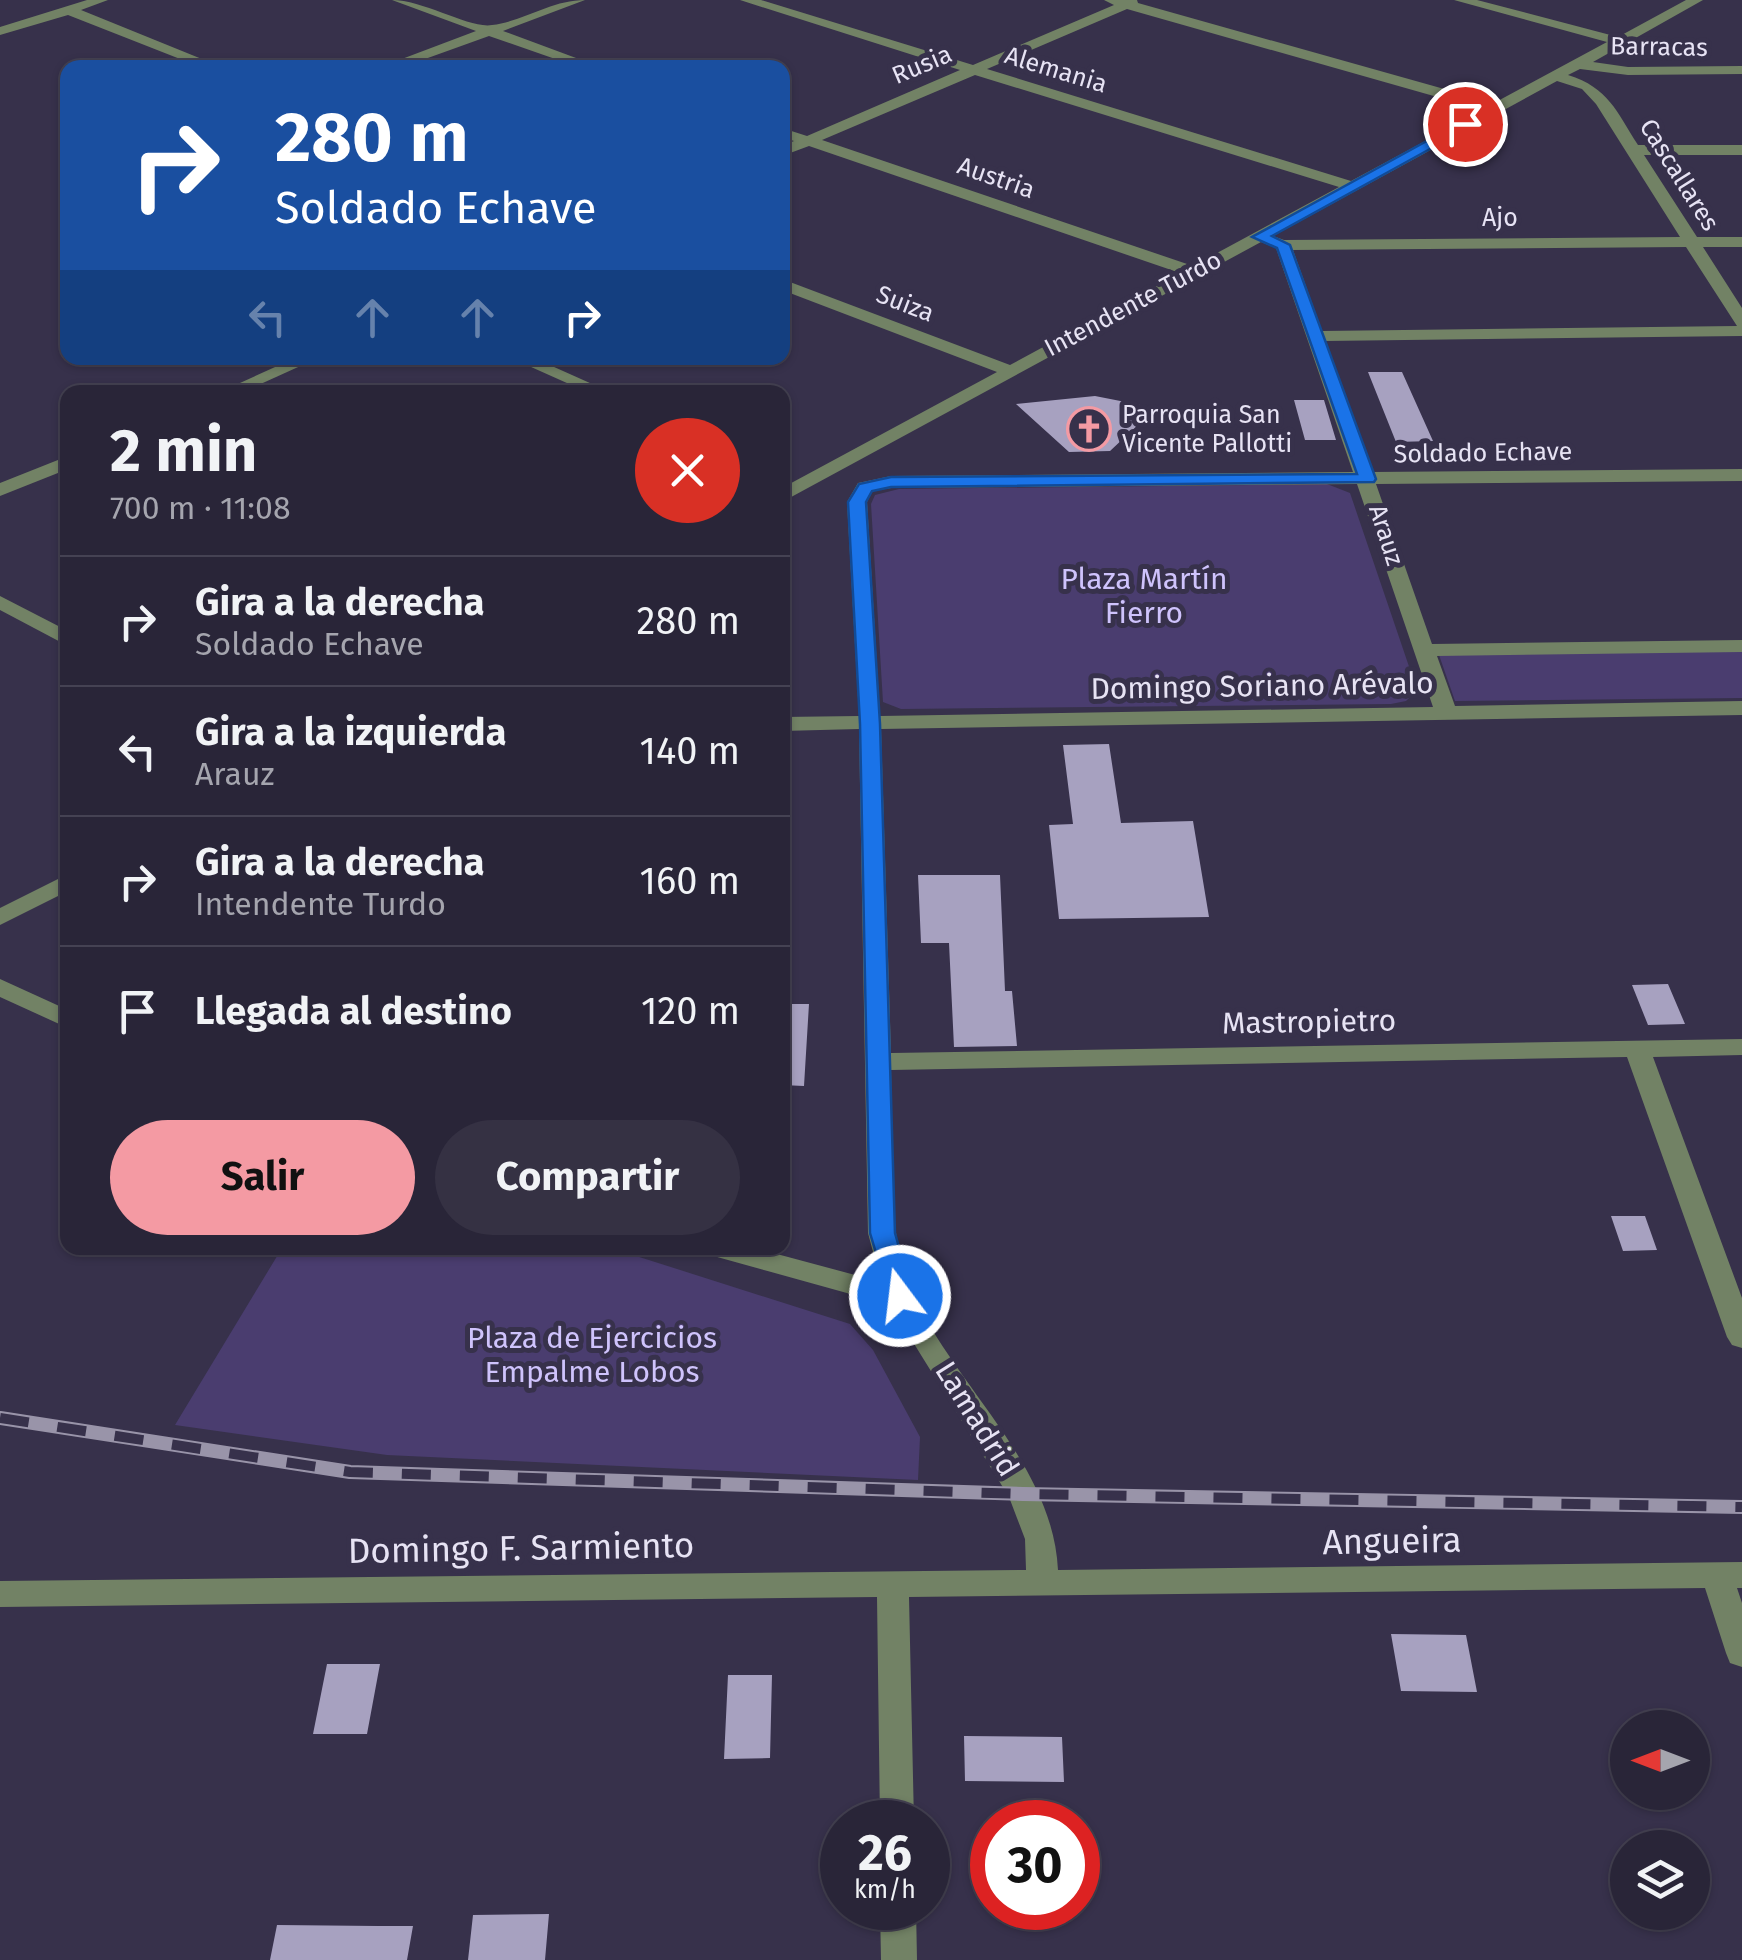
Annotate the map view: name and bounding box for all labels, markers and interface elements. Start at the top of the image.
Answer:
street label: Barracas [1610,31,1708,63]
street label: Rusia [888,39,956,91]
street label: Alemania [1001,40,1111,100]
pin [1423,82,1508,167]
text: 280 m [275,96,469,180]
icon: arrive [1438,97,1493,152]
icon: right [110,100,240,230]
street label: Cascallares [1633,114,1725,236]
street label: Austria [953,151,1039,205]
text: Soldado Echave [275,181,597,235]
street label: Ajo [1482,203,1518,233]
street label: Intendente Turdo [1039,245,1227,363]
street label: Suiza [872,279,938,329]
icon: left [240,290,295,345]
icon: ahead [345,290,400,345]
icon: ahead [450,290,505,345]
icon: right [555,290,610,345]
place label: Parroquia San Vicente Pallotti [1122,400,1292,459]
church icon: Parroquia San Vicente Pallotti [1066,406,1112,452]
text: 2 min [110,415,257,487]
button: close [635,418,740,523]
street label: Soldado Echave [1393,436,1573,470]
text: 700 m · 11:08 [110,489,291,527]
street label: Arauz [1362,501,1410,569]
park label: Plaza Martín Fierro [1060,561,1228,631]
text: Gira a la derecha [195,579,485,625]
icon: right [110,594,165,649]
text: 280 m [636,598,740,644]
text: Soldado Echave [195,625,424,663]
street label: Domingo Soriano Arévalo [1090,665,1434,707]
text: Gira a la izquierda [195,709,507,755]
icon: left [110,724,165,779]
text: 140 m [639,728,740,774]
text: Arauz [195,755,275,793]
text: Gira a la derecha [195,839,485,885]
icon: right [110,854,165,909]
text: 160 m [639,858,740,904]
text: Intendente Turdo [195,885,446,923]
icon: arrive [110,984,165,1039]
text: Llegada al destino [195,988,512,1034]
text: 120 m [641,988,740,1034]
street label: Mastropietro [1222,1002,1396,1042]
button: Salir [110,1120,415,1235]
button: Compartir [435,1120,740,1235]
position arrow [848,1244,952,1348]
park label: Plaza de Ejercicios Empalme Lobos [467,1320,717,1390]
street label: Lamadrid [928,1355,1026,1483]
street label: Angueira [1322,1519,1462,1563]
street label: Domingo F. Sarmiento [347,1524,695,1572]
north arrow [1610,1710,1710,1810]
map controls [1610,1710,1710,1930]
speed limit sign: 30 [970,1800,1100,1930]
text: 26 [858,1823,912,1883]
button: layers [1610,1830,1710,1930]
text: km/h [854,1875,916,1905]

